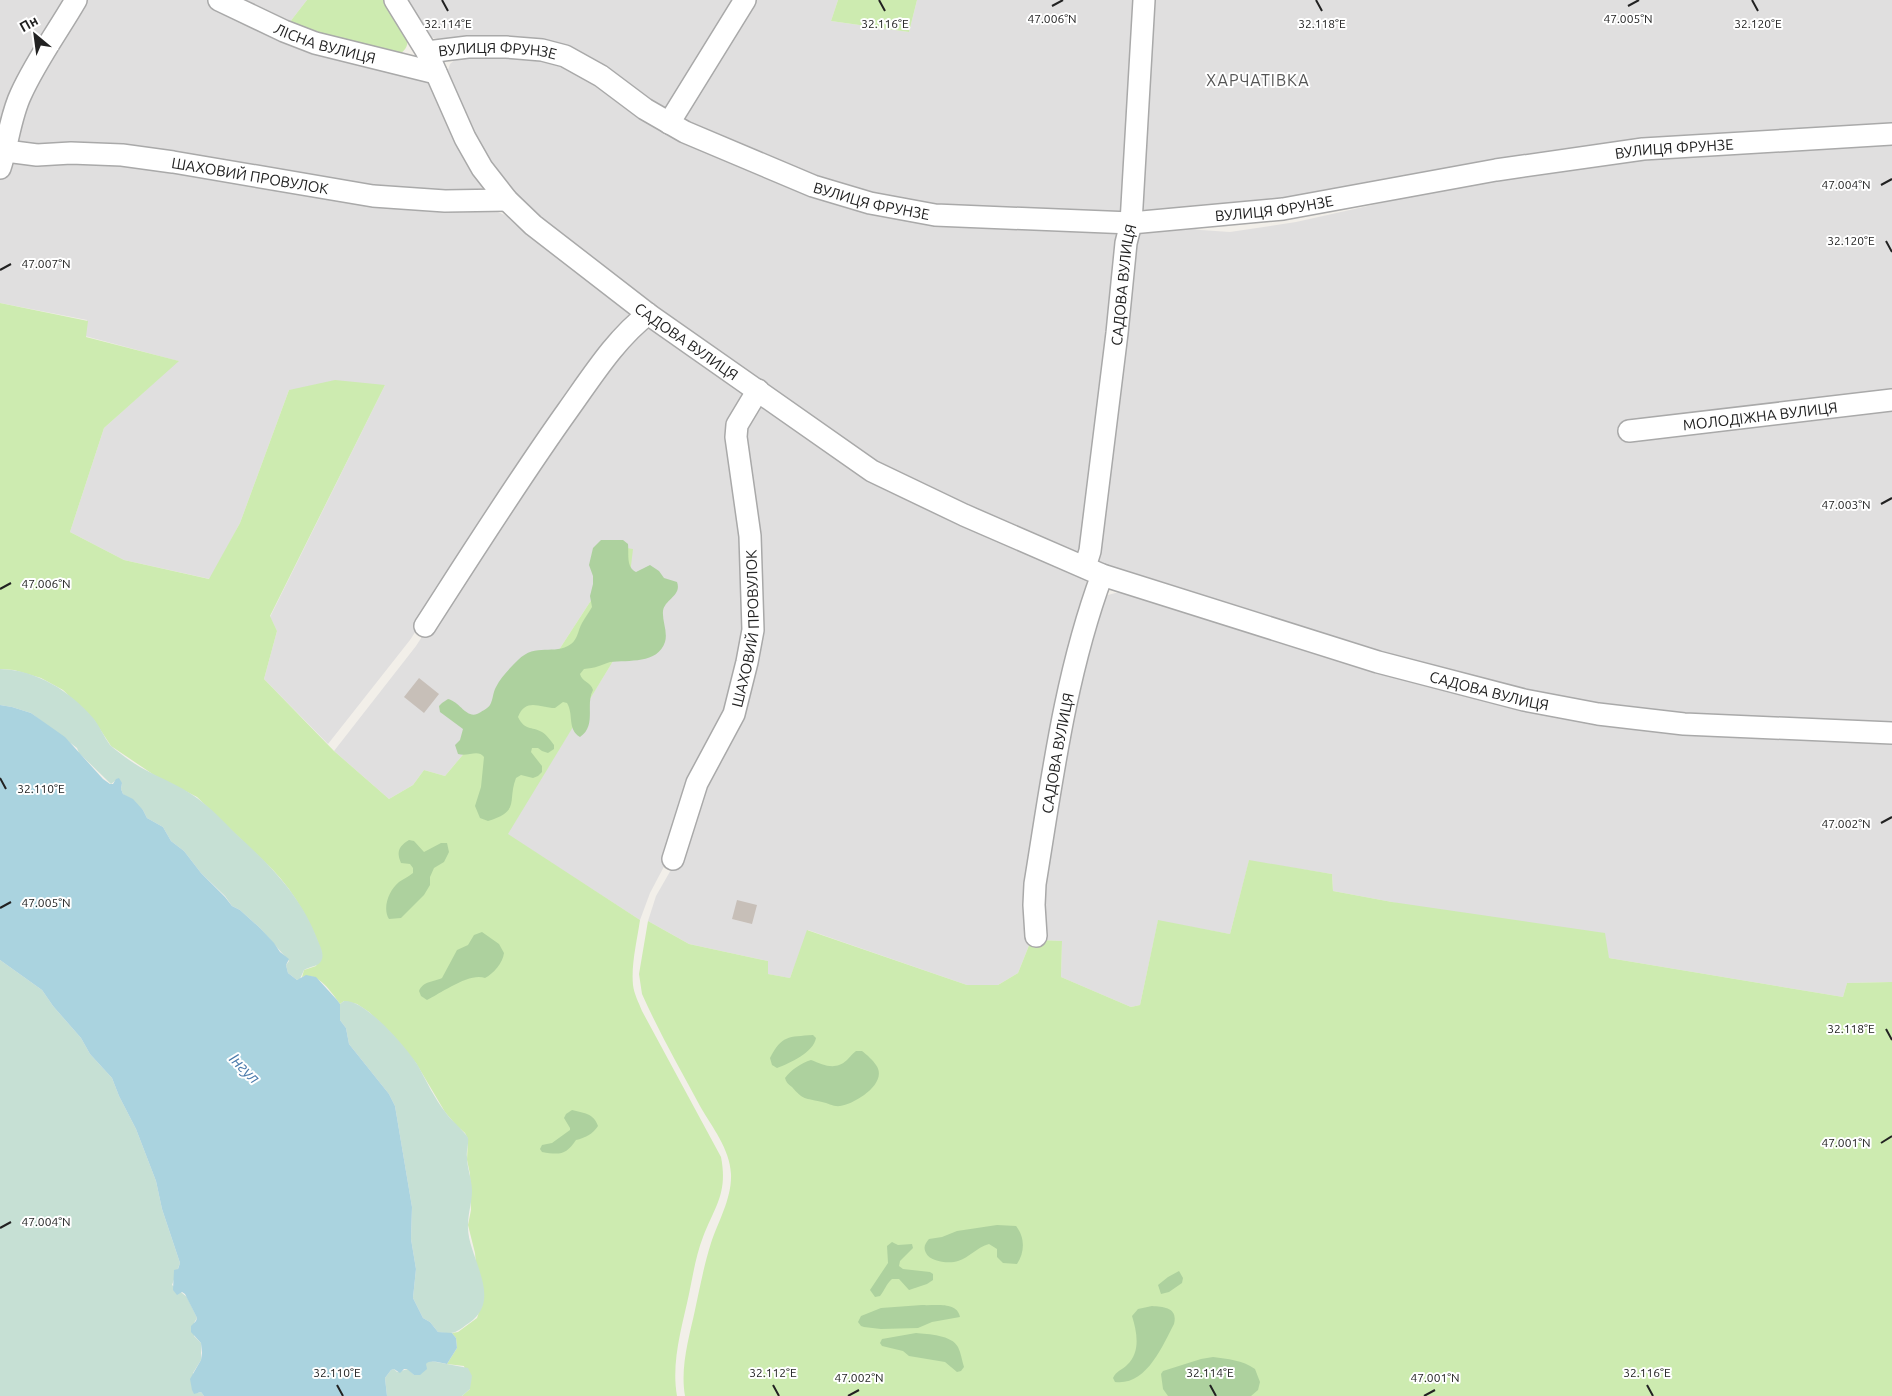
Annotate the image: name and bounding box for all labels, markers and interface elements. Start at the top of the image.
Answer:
north arrow [10,10,60,60]
text: Пн [17,12,41,35]
text: 47.006°N [1027,12,1077,25]
text: 47.005°N [1603,12,1653,25]
text: 32.114°E [424,17,472,30]
text: 32.116°E [861,17,909,30]
text: 32.118°E [1298,17,1346,30]
text: 32.120°E [1734,17,1782,30]
street label: ЛІСНА ВУЛИЦЯ [272,19,378,66]
street label: ВУЛИЦЯ ФРУНЗЕ [437,38,559,62]
district label: ХАРЧАТІВКА [1206,71,1310,89]
street label: ВУЛИЦЯ ФРУНЗЕ [1614,135,1734,161]
street label: ШАХОВИЙ ПРОВУЛОК [170,153,330,197]
street label: ВУЛИЦЯ ФРУНЗЕ [811,178,931,222]
text: 47.004°N [1821,178,1871,191]
street label: ВУЛИЦЯ ФРУНЗЕ [1214,191,1334,224]
street label: САДОВА ВУЛИЦЯ [1107,222,1139,347]
text: 32.120°E [1827,234,1875,247]
text: 47.007°N [21,257,71,270]
street label: САДОВА ВУЛИЦЯ [632,299,742,383]
street label: МОЛОДІЖНА ВУЛИЦЯ [1682,398,1838,433]
text: 47.003°N [1821,498,1871,511]
street label: ШАХОВИЙ ПРОВУЛОК [728,549,762,709]
text: 47.006°N [21,577,71,590]
street label: САДОВА ВУЛИЦЯ [1428,667,1550,713]
street label: САДОВА ВУЛИЦЯ [1038,691,1077,815]
text: 32.110°E [17,782,65,795]
text: 47.002°N [1821,817,1871,830]
text: 47.005°N [21,896,71,909]
text: 32.118°E [1827,1022,1875,1035]
water label: Інгул [226,1049,264,1087]
text: 47.001°N [1821,1136,1871,1149]
text: 47.004°N [21,1215,71,1228]
text: 32.110°E [313,1366,361,1379]
text: 32.112°E [749,1366,797,1379]
text: 32.114°E [1186,1366,1234,1379]
text: 32.116°E [1623,1366,1671,1379]
text: 47.002°N [834,1371,884,1384]
text: 47.001°N [1410,1371,1460,1384]

